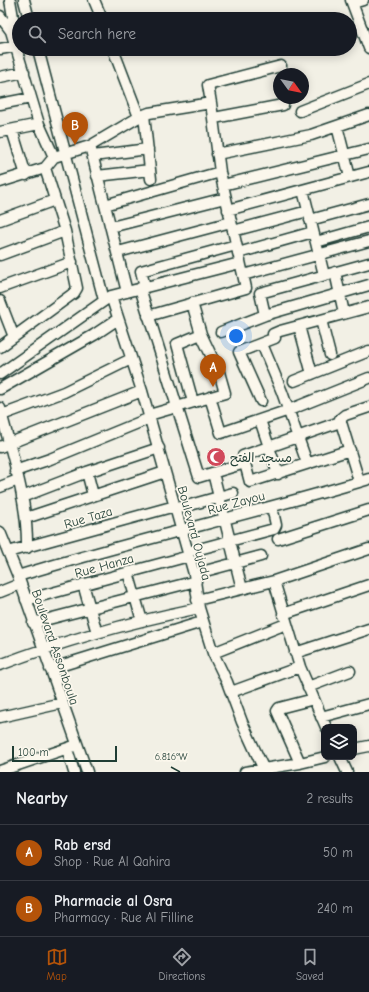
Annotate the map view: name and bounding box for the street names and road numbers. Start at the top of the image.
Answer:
street label: Boulevard Oujada [175,484,214,582]
street label: Rue Zayou [206,488,266,517]
street label: Rue Taza [62,503,114,532]
street label: Rue Hanza [73,550,135,581]
street label: Boulevard Assonboula [29,587,82,707]

